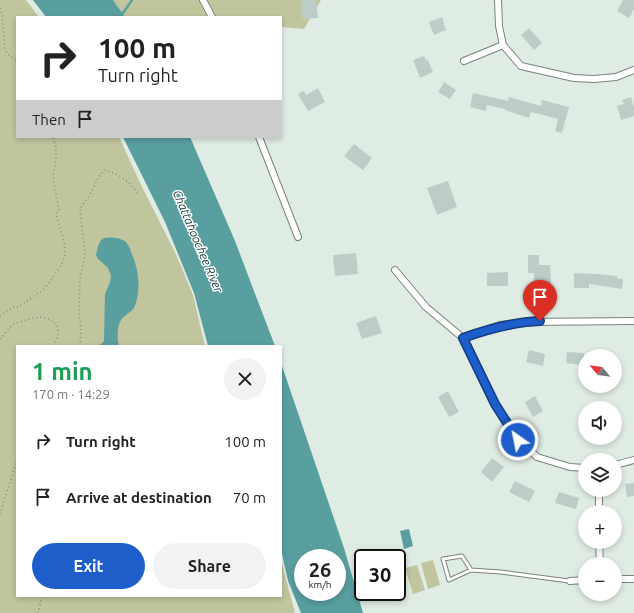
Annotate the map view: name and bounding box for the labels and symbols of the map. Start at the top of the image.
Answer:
water label: Chattahoochee River [171,188,226,294]
pin [523,280,557,321]
north arrow [578,349,622,393]
position arrow [497,419,539,461]
speed limit sign: 30 [354,549,406,601]

